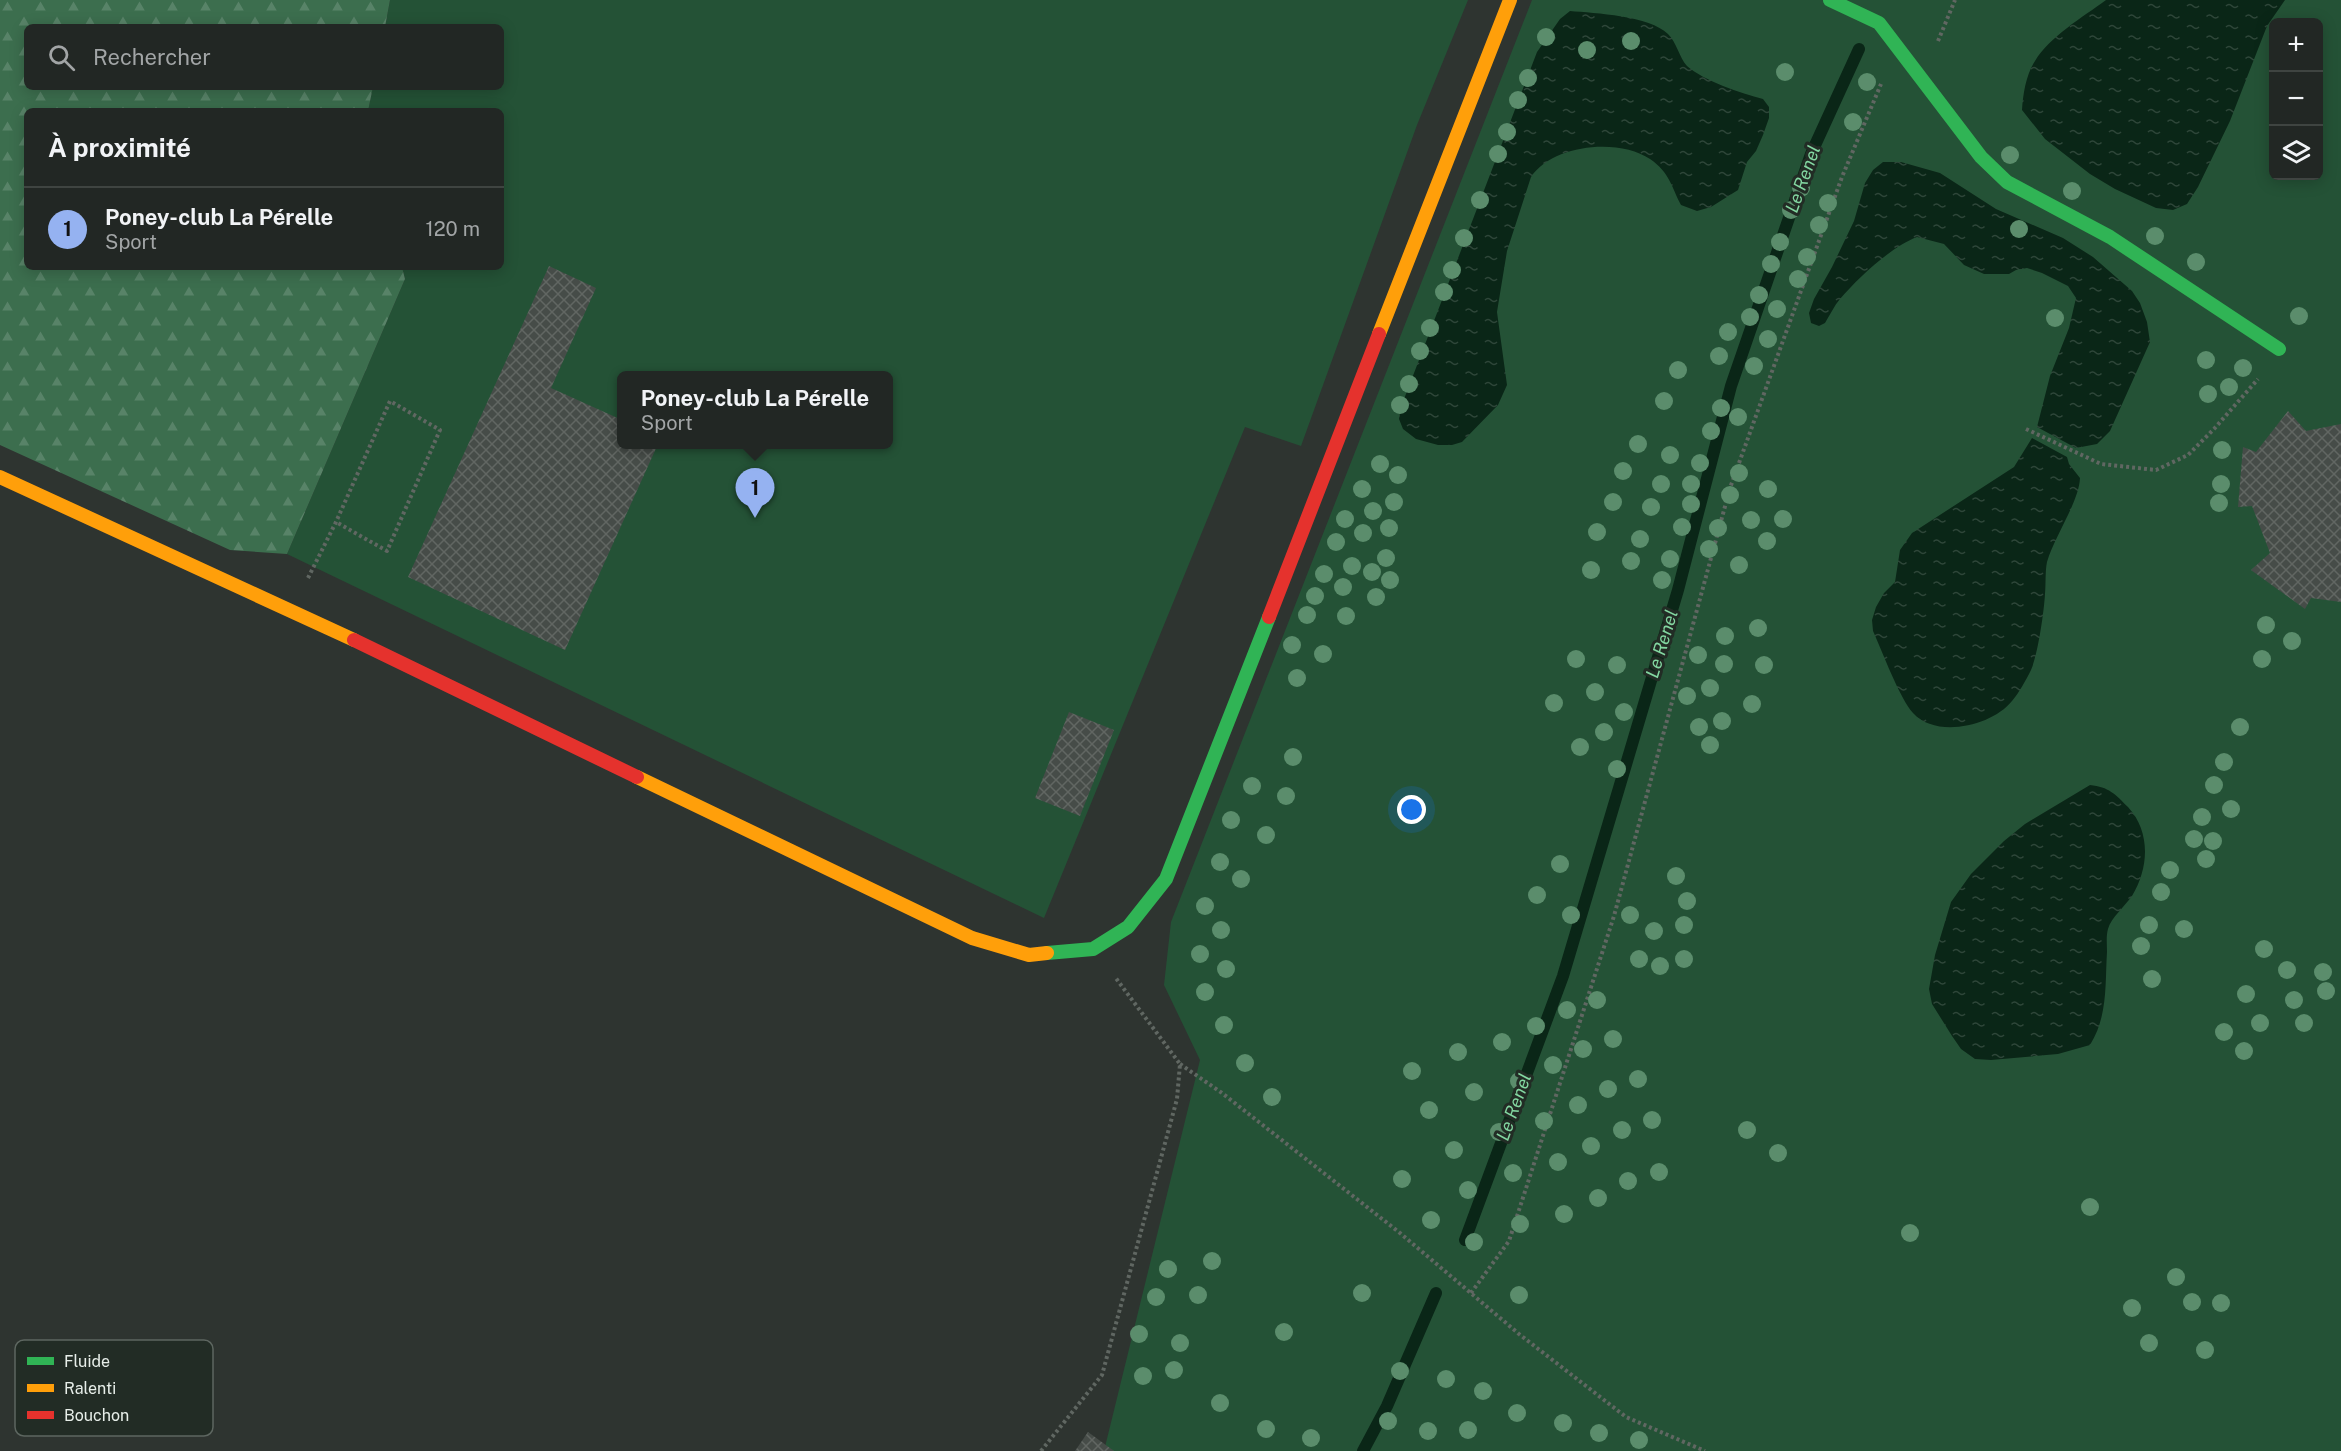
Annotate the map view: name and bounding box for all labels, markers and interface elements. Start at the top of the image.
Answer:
map controls [2269,18,2323,180]
button: + [2269,18,2323,72]
search box [24,24,504,90]
icon: search [45,41,78,74]
text: Rechercher [93,44,211,70]
button: − [2269,72,2323,126]
button: layers [2269,126,2323,180]
text: À proximité [48,132,191,163]
water label: Le Renel [1781,142,1824,215]
text: Poney-club La Pérelle [105,204,333,230]
text: 1 [63,217,72,241]
text: 120 m [426,217,480,241]
text: Sport [105,230,157,254]
popup [617,371,893,449]
text: Poney-club La Pérelle [641,385,869,411]
text: Sport [641,411,693,435]
pin: 1 [736,468,774,518]
water label: Le Renel [1641,607,1682,680]
your location [1397,795,1426,824]
water label: Le Renel [1492,1070,1535,1143]
legend [15,1340,213,1436]
text: Fluide [64,1352,110,1371]
text: Ralenti [64,1379,116,1398]
text: Bouchon [64,1406,129,1425]

